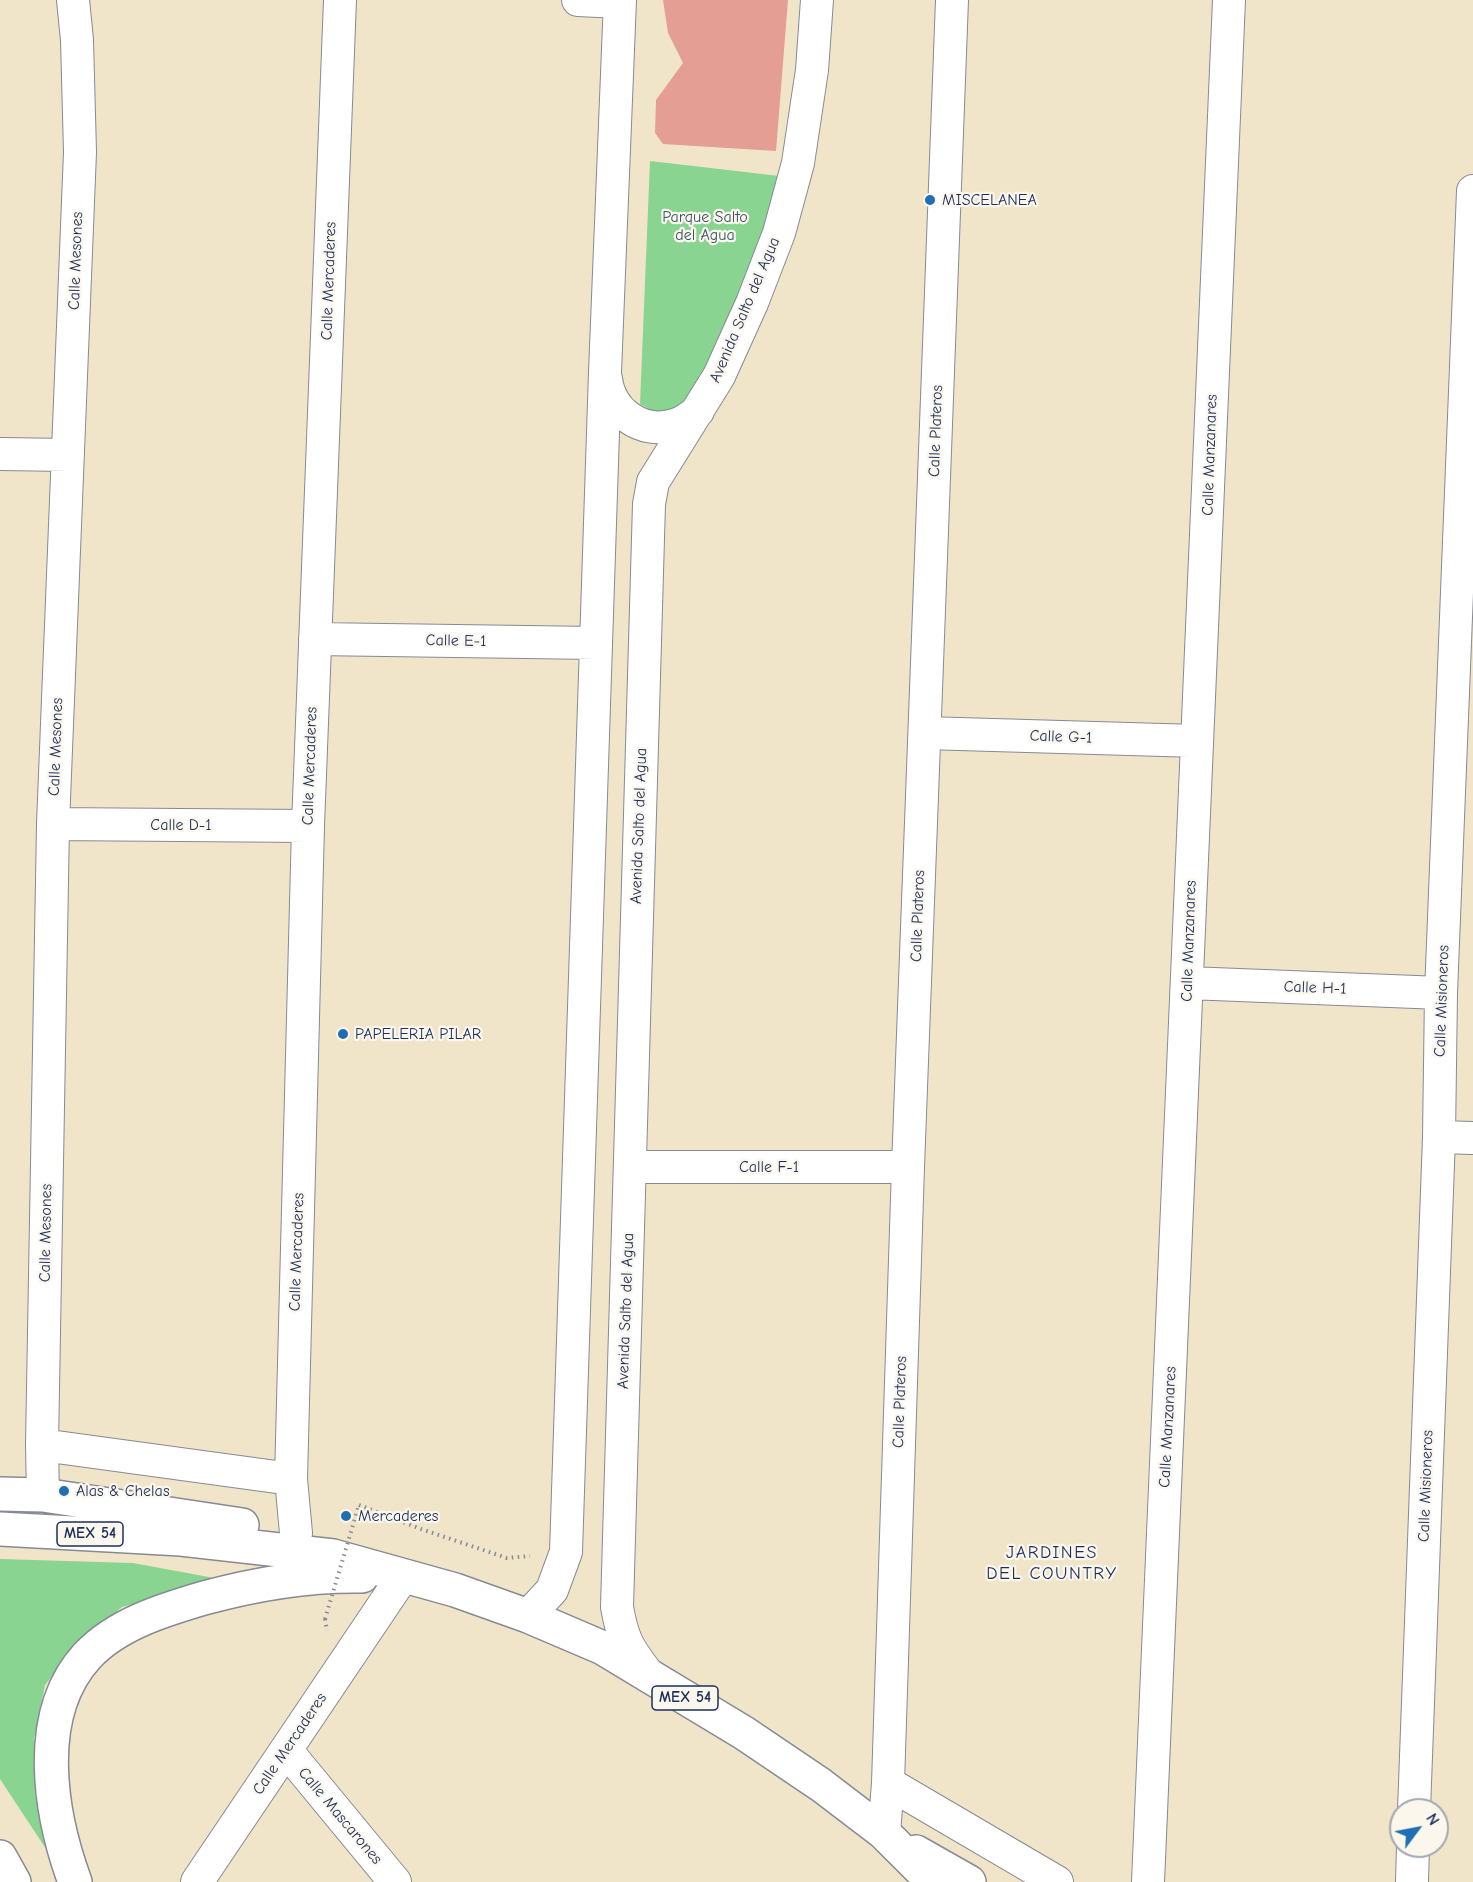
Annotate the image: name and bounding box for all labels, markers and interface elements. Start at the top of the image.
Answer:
place label: MISCELANEA [942,190,1037,210]
marker: MISCELANEA [923,193,937,207]
park label: Parque Salto del Agua [662,207,748,245]
street label: Calle Mesones [65,211,87,311]
street label: Calle Mercaderes [317,221,341,341]
street label: Avenida Salto del Agua [706,234,784,386]
street label: Calle Plateros [925,385,947,477]
street label: Calle Manzanares [1198,394,1222,516]
street label: Calle E-1 [425,631,487,651]
street label: Calle Mesones [45,697,67,797]
street label: Calle Mercaderes [298,706,322,826]
street label: Calle G-1 [1029,726,1093,748]
street label: Avenida Salto del Agua [627,748,651,904]
street label: Calle D-1 [150,815,212,835]
street label: Calle Plateros [907,870,929,962]
street label: Calle Manzanares [1177,880,1201,1002]
street label: Calle Misioneros [1430,945,1454,1057]
street label: Calle H-1 [1283,977,1347,999]
place label: PAPELERIA PILAR [355,1024,481,1044]
marker: PAPELERIA PILAR [336,1027,350,1041]
street label: Calle F-1 [739,1157,799,1177]
street label: Calle Mesones [36,1184,56,1282]
street label: Calle Mercaderes [285,1192,309,1312]
street label: Avenida Salto del Agua [614,1233,638,1389]
street label: Calle Plateros [889,1356,911,1448]
street label: Calle Manzanares [1155,1366,1181,1488]
street label: Calle Misioneros [1414,1430,1438,1542]
place label: Alas & Chelas [76,1481,170,1501]
marker: Alas & Chelas [57,1484,71,1498]
place label: Mercaderes [358,1506,438,1526]
marker: Mercaderes [339,1509,353,1523]
road number: MEX 54 [57,1522,123,1546]
district label: JARDINES DEL COUNTRY [986,1542,1118,1584]
road number: MEX 54 [652,1686,718,1710]
street label: Calle Mercaderes [249,1689,331,1799]
street label: Calle Mascarones [294,1764,386,1868]
north arrow [1389,1798,1449,1858]
text: N [1422,1810,1443,1829]

